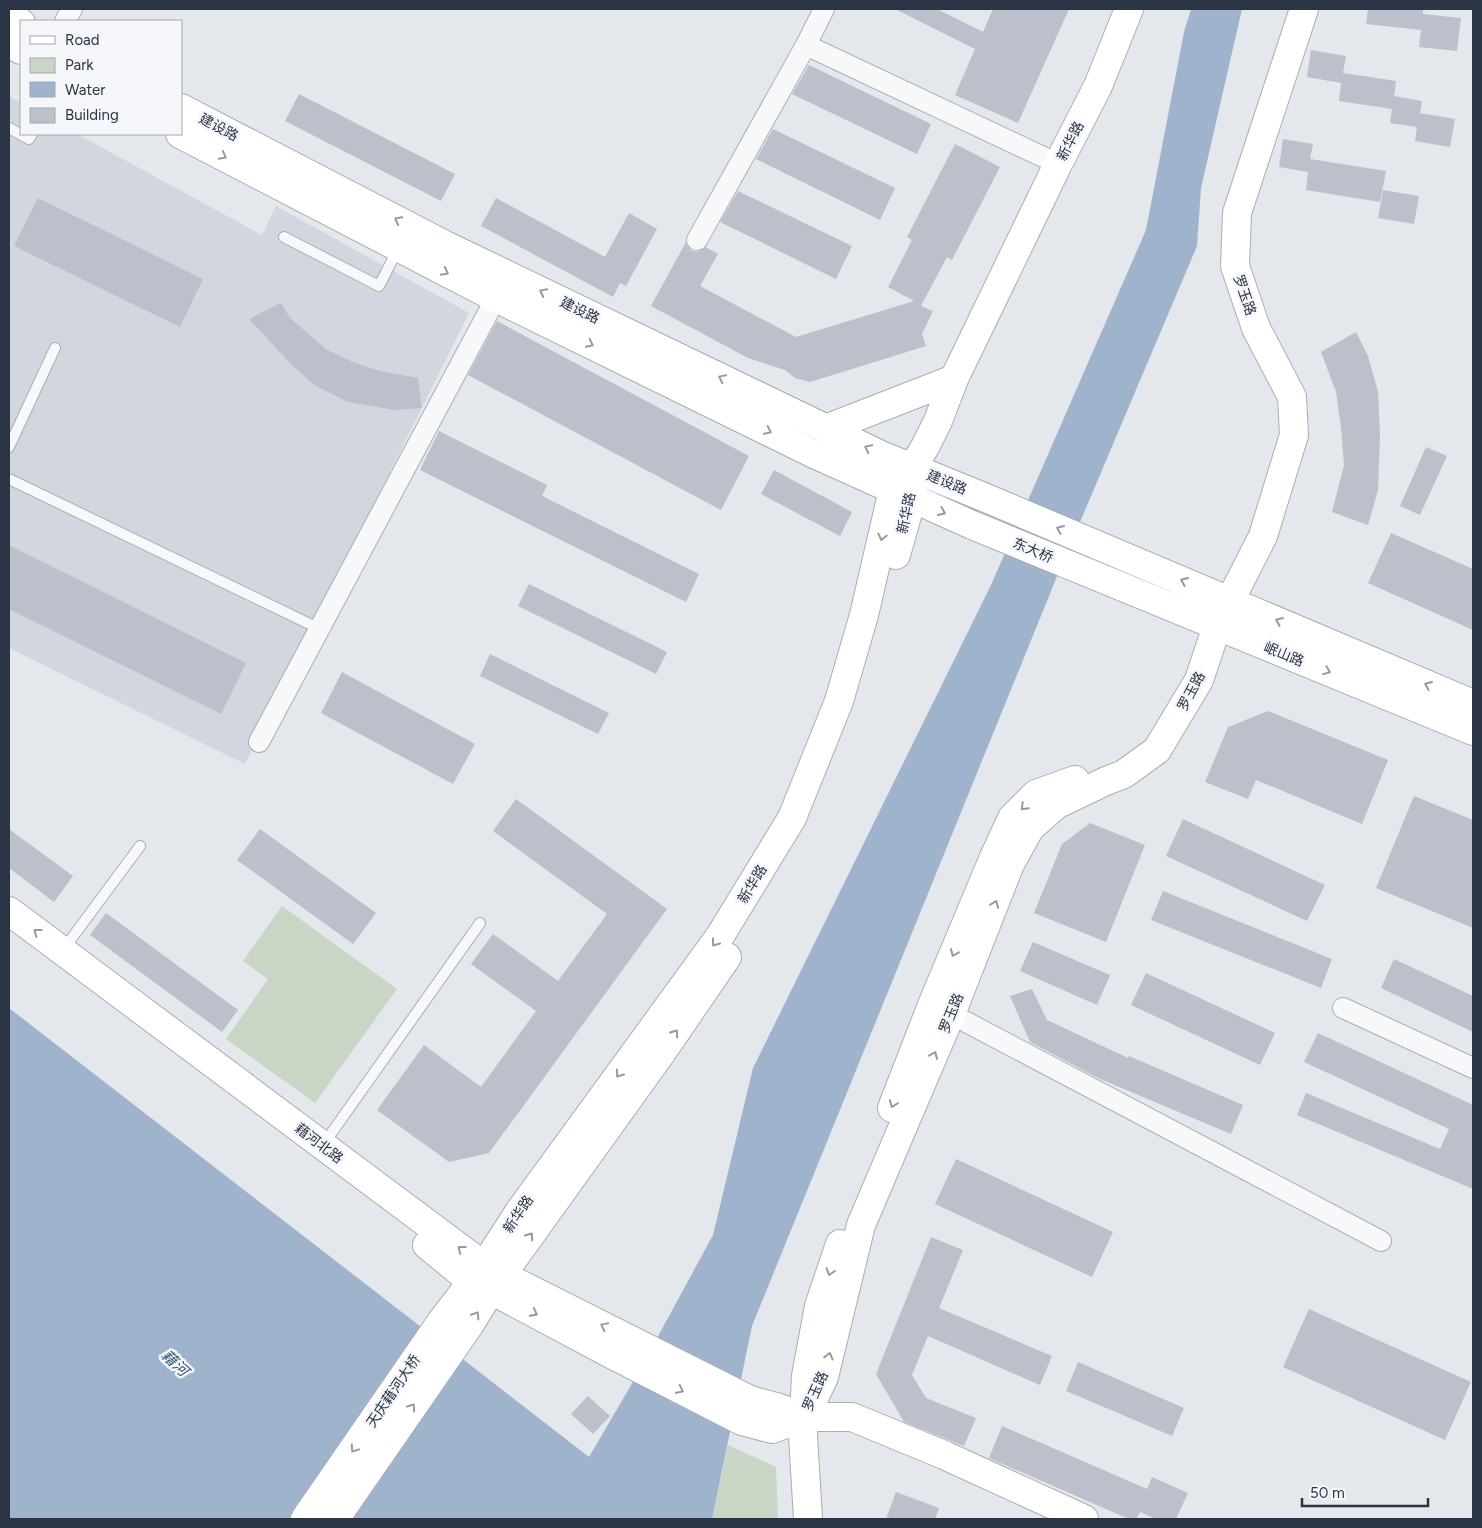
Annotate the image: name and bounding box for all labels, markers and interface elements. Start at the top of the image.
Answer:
legend [20,20,182,135]
text: Road [65,31,100,49]
text: Park [65,56,94,74]
text: Water [65,81,105,99]
text: Building [65,106,119,124]
street label: 建设路 [196,110,241,145]
street label: 新华路 [1053,119,1088,164]
one-way arrow [218,150,227,160]
one-way arrow [394,216,403,226]
one-way arrow [440,266,449,276]
street label: 罗玉路 [1230,273,1259,318]
one-way arrow [540,288,549,298]
street label: 建设路 [557,294,602,327]
one-way arrow [585,338,594,348]
one-way arrow [718,374,727,384]
one-way arrow [763,425,772,435]
one-way arrow [864,444,873,454]
street label: 建设路 [924,467,969,498]
street label: 新华路 [894,491,919,535]
one-way arrow [937,505,946,516]
one-way arrow [1056,524,1065,535]
one-way arrow [877,533,888,542]
street label: 东大桥 [1010,534,1055,566]
one-way arrow [1180,577,1189,588]
one-way arrow [1275,617,1284,628]
street label: 岷山路 [1261,639,1306,670]
one-way arrow [1322,665,1331,676]
street label: 罗玉路 [1174,669,1209,714]
one-way arrow [1424,681,1433,692]
one-way arrow [1020,801,1029,810]
street label: 新华路 [734,862,771,907]
one-way arrow [988,900,999,909]
one-way arrow [34,929,43,937]
one-way arrow [712,937,721,947]
one-way arrow [950,948,960,957]
street label: 罗玉路 [936,991,967,1036]
one-way arrow [669,1029,678,1038]
one-way arrow [928,1051,939,1060]
one-way arrow [616,1068,625,1078]
one-way arrow [889,1099,899,1107]
street label: 藉河北路 [291,1120,346,1167]
street label: 新华路 [500,1192,537,1236]
one-way arrow [524,1232,533,1242]
one-way arrow [457,1246,467,1255]
one-way arrow [826,1267,836,1276]
one-way arrow [529,1307,538,1317]
one-way arrow [470,1311,479,1320]
one-way arrow [600,1322,609,1332]
water label: 藉河 [158,1346,194,1382]
one-way arrow [823,1351,834,1360]
street label: 天庆藉河大桥 [363,1352,424,1431]
street label: 罗玉路 [799,1369,832,1414]
one-way arrow [675,1384,684,1394]
one-way arrow [406,1403,415,1413]
one-way arrow [351,1443,360,1452]
scale bar [1302,1476,1428,1508]
text: 50 m [1310,1484,1345,1502]

